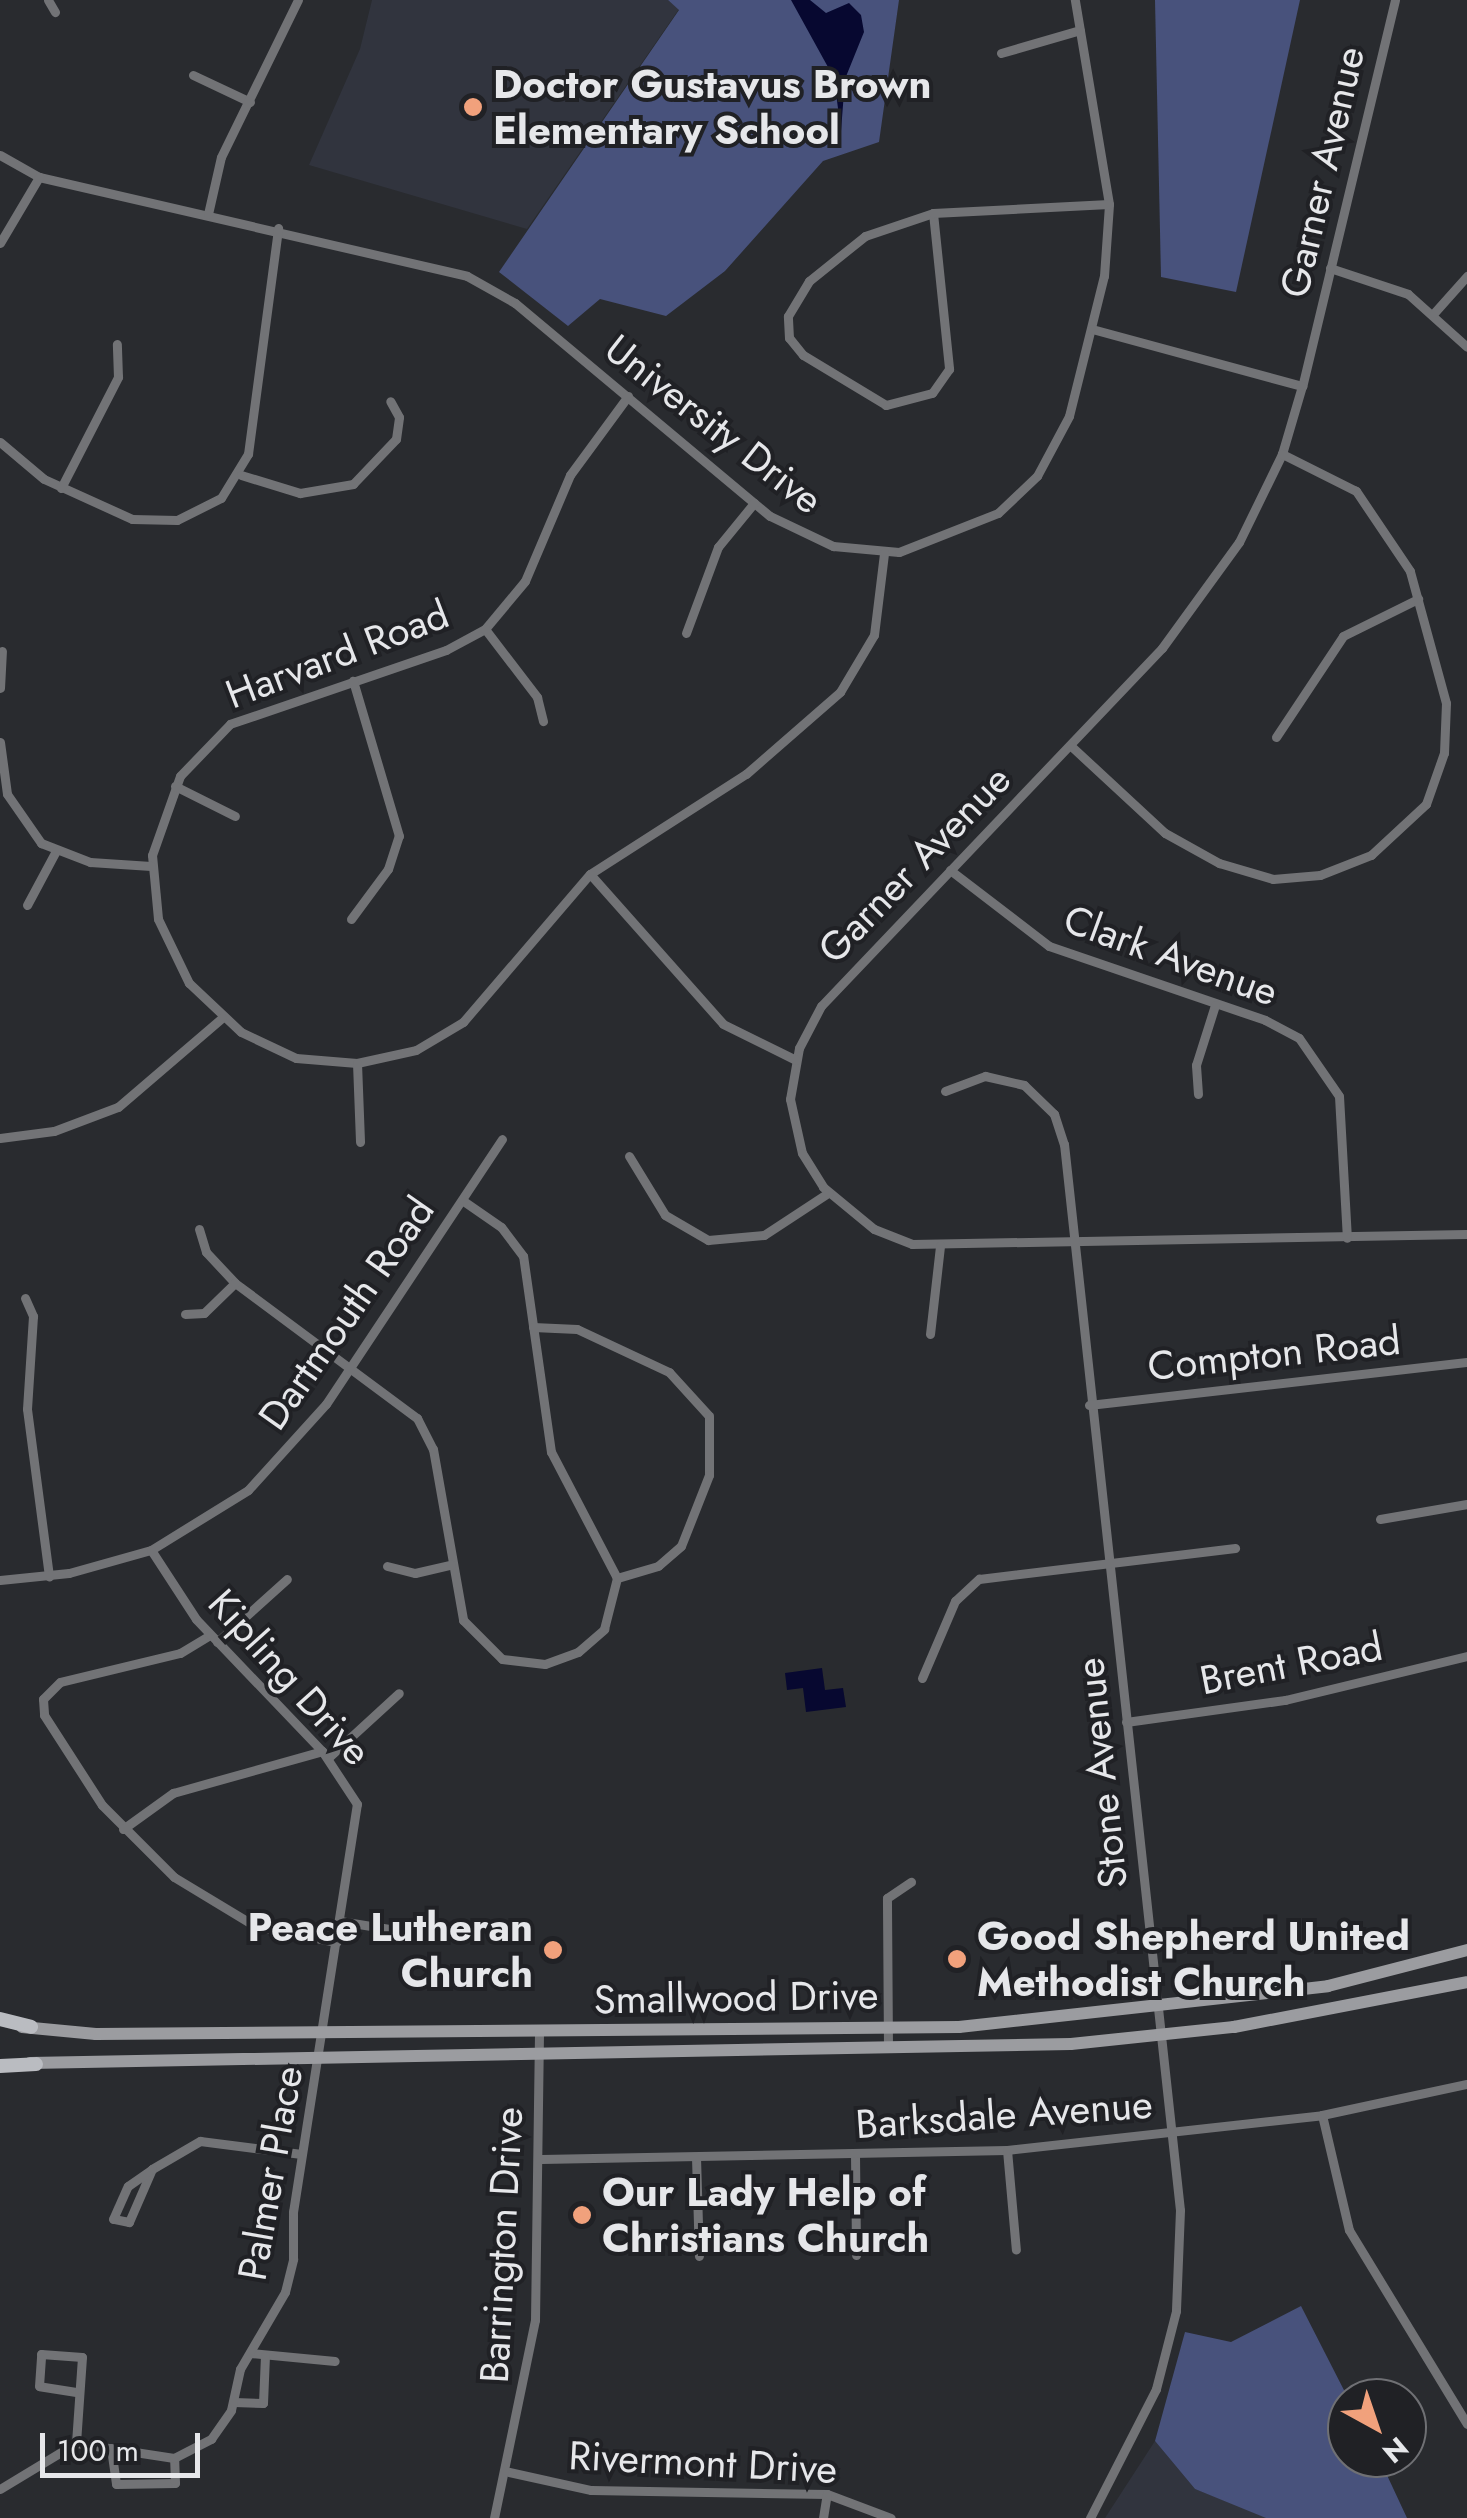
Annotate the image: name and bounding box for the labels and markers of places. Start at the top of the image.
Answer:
place label: Doctor Gustavus Brown Elementary School [493,60,931,154]
marker: Doctor Gustavus Brown Elementary School [462,96,484,118]
place label: Peace Lutheran Church [247,1903,533,1997]
place label: Good Shepherd United Methodist Church [977,1912,1410,2006]
marker: Peace Lutheran Church [542,1939,564,1961]
marker: Good Shepherd United Methodist Church [946,1948,968,1970]
place label: Our Lady Help of Christians Church [602,2168,929,2262]
marker: Our Lady Help of Christians Church [571,2204,593,2226]

